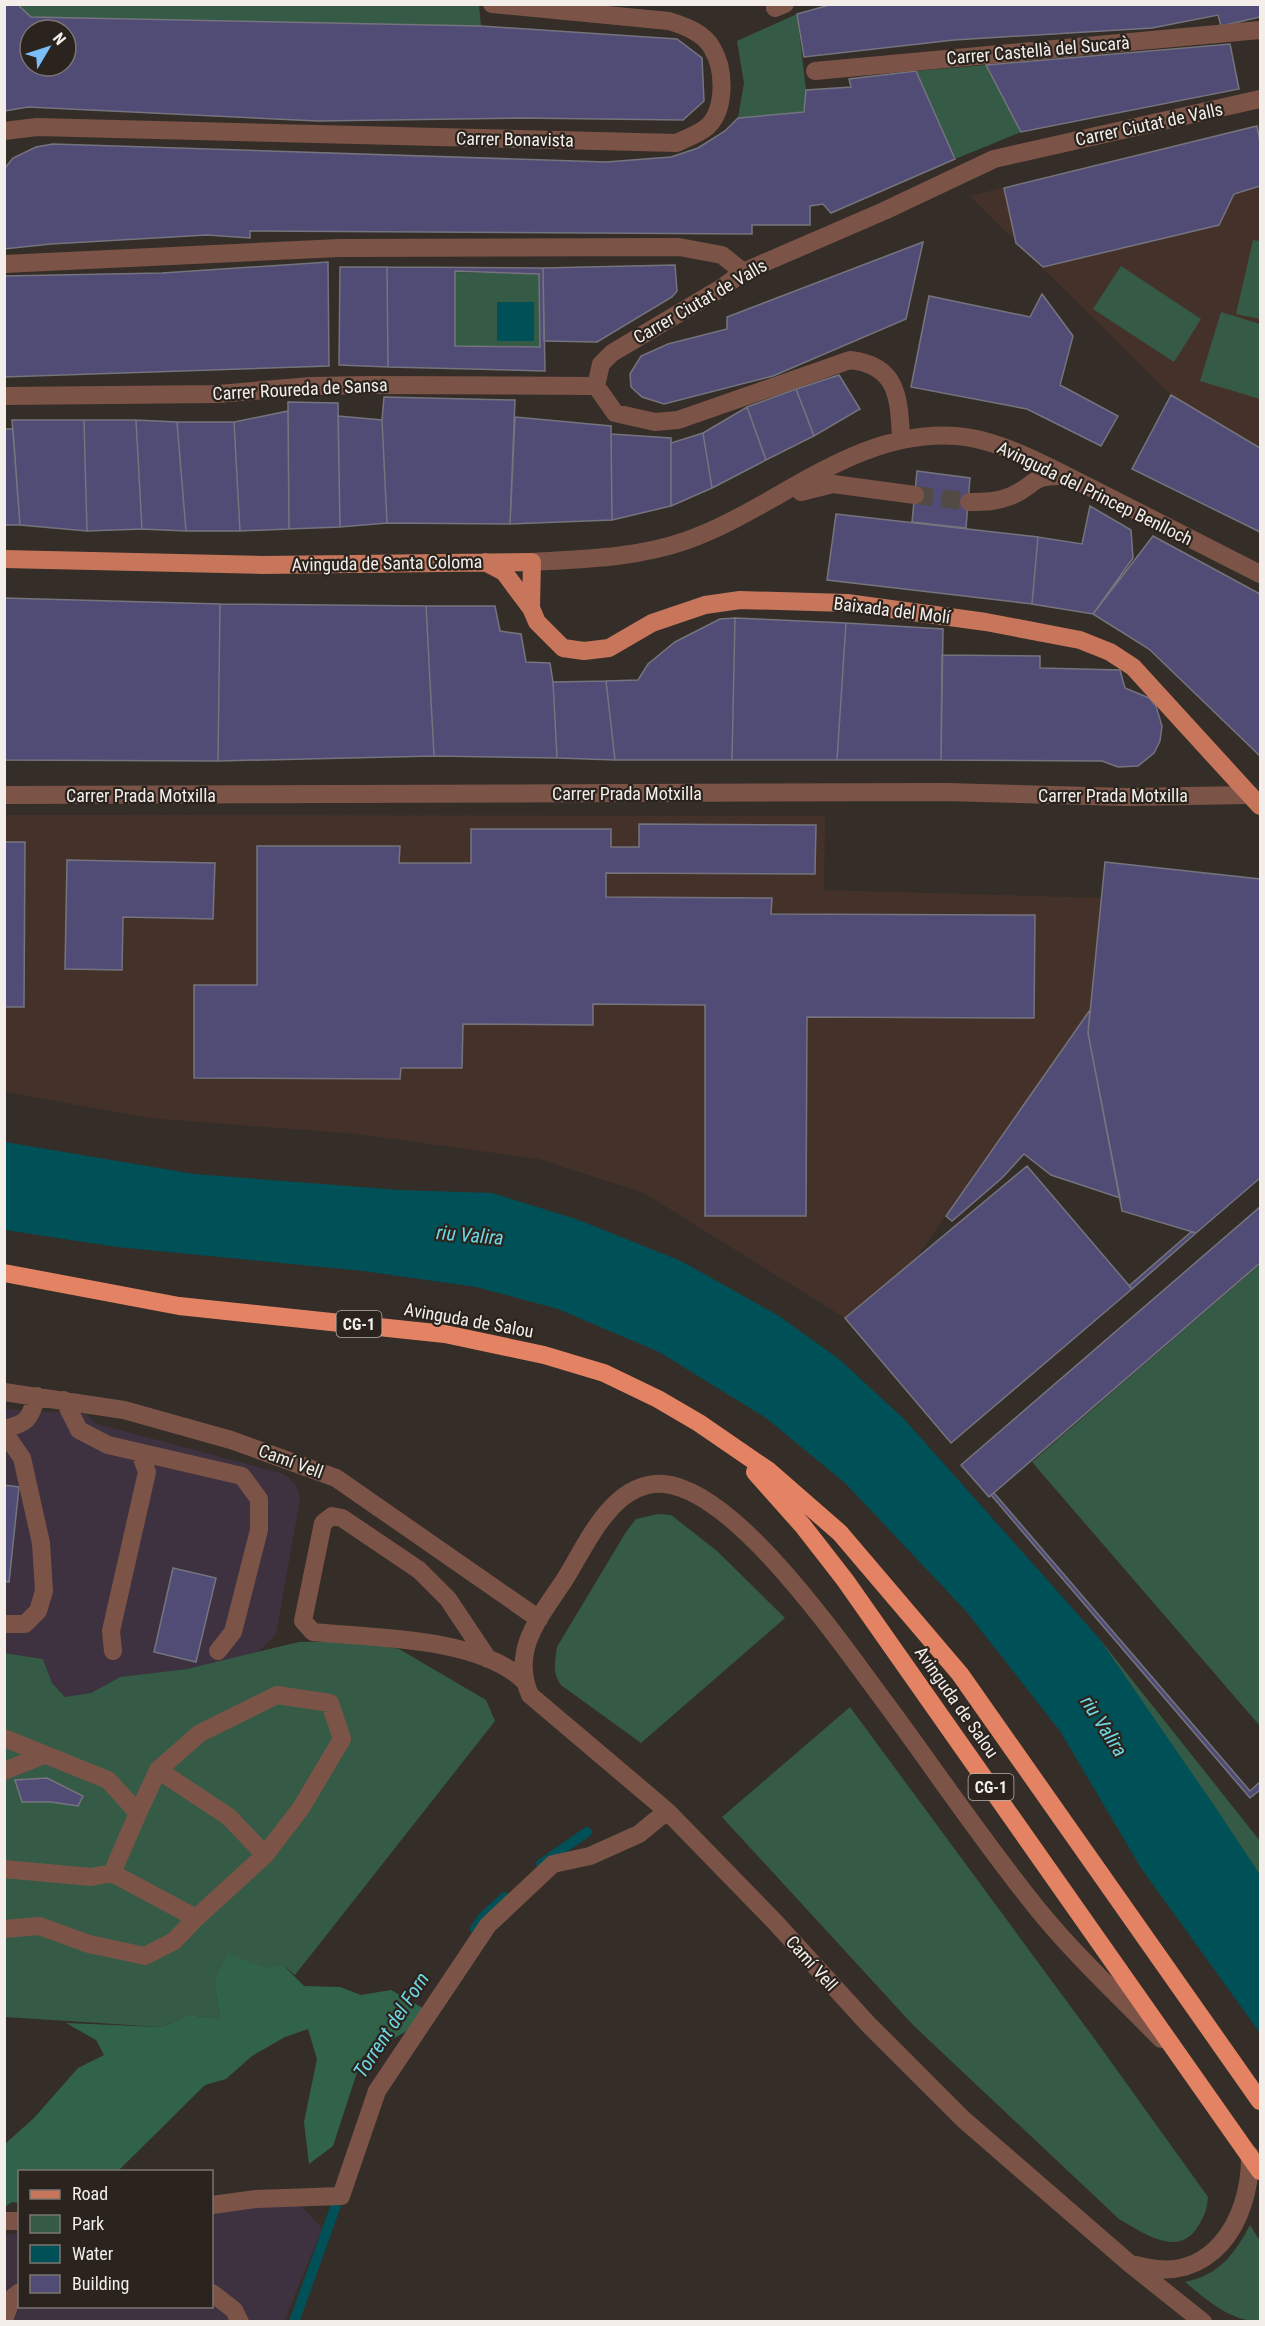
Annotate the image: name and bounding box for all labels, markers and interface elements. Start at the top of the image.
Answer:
north arrow [18,18,78,78]
text: N [49,29,70,49]
street label: Carrer Castellà del Sucarà [946,32,1130,68]
street label: Carrer Ciutat de Valls [1073,98,1225,150]
street label: Carrer Bonavista [456,127,574,151]
street label: Carrer Ciutat de Valls [630,254,770,348]
street label: Carrer Roureda de Sansa [212,374,388,404]
street label: Avinguda del Princep Benlloch [994,436,1196,550]
street label: Avinguda de Santa Coloma [292,551,482,575]
street label: Baixada del Molí [832,592,952,628]
street label: Carrer Prada Motxilla [552,783,702,804]
street label: Carrer Prada Motxilla [66,785,216,806]
street label: Carrer Prada Motxilla [1038,785,1188,806]
water label: riu Valira [435,1220,505,1250]
street label: Avinguda de Salou [403,1298,535,1342]
road number: CG-1 [336,1311,382,1337]
street label: Camí Vell [256,1440,326,1482]
street label: Avinguda de Salou [911,1642,1003,1762]
water label: riu Valira [1075,1691,1133,1761]
road number: CG-1 [968,1774,1014,1800]
street label: Camí Vell [782,1931,842,1995]
water label: Torrent del Forn [348,1968,434,2082]
legend [18,2170,213,2308]
text: Road [72,2183,108,2204]
text: Park [72,2213,104,2234]
text: Water [72,2243,114,2264]
text: Building [72,2273,129,2294]

